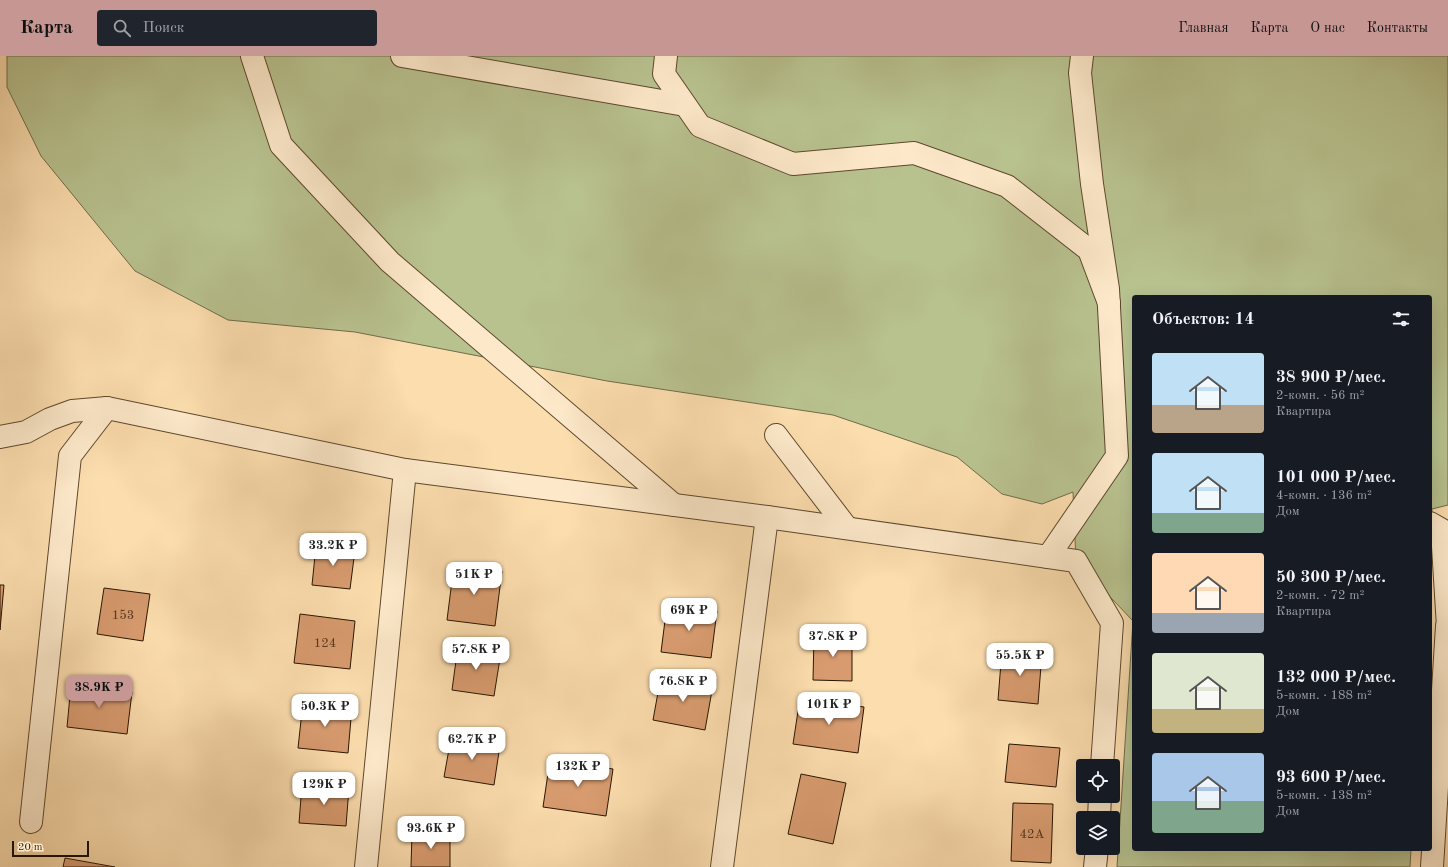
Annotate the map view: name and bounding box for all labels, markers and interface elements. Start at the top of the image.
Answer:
search box [97,10,377,46]
icon: search [111,17,133,39]
text: Карта [20,19,73,38]
text: Поиск [143,21,184,36]
text: Главная [1178,21,1228,35]
text: Карта [1250,21,1288,35]
text: О нас [1310,21,1345,35]
text: Контакты [1367,21,1428,35]
icon: filters [1390,308,1412,330]
text: Объектов: 14 [1152,311,1254,328]
icon: home [1184,369,1232,417]
text: 38 900 ₽/мес. [1276,369,1386,386]
text: 2-комн. · 56 m² [1276,389,1364,402]
text: Квартира [1276,405,1331,418]
icon: home [1184,469,1232,517]
text: 101 000 ₽/мес. [1276,469,1396,486]
text: 4-комн. · 136 m² [1276,489,1372,502]
text: Дом [1276,505,1300,518]
pin: 33.2K ₽ [296,533,370,567]
text: 33.2K ₽ [308,539,358,552]
pin: 51K ₽ [446,562,502,596]
text: 51K ₽ [455,568,493,581]
icon: home [1184,569,1232,617]
text: 50 300 ₽/мес. [1276,569,1386,586]
text: 2-комн. · 72 m² [1276,589,1364,602]
pin: 69K ₽ [661,598,717,632]
text: 69K ₽ [670,604,708,617]
text: Квартира [1276,605,1331,618]
house number: 153 [112,609,134,622]
pin: 37.8K ₽ [796,624,870,658]
text: 37.8K ₽ [808,630,858,643]
house number: 124 [314,637,336,650]
pin: 57.8K ₽ [439,637,513,671]
text: 57.8K ₽ [451,643,501,656]
pin: 55.5K ₽ [983,643,1057,677]
text: 55.5K ₽ [995,649,1045,662]
pin: 76.8K ₽ [646,669,720,703]
icon: home [1184,669,1232,717]
text: 132 000 ₽/мес. [1276,669,1396,686]
pin: 38.9K ₽ [62,675,136,709]
text: 76.8K ₽ [658,675,708,688]
text: 38.9K ₽ [74,681,124,694]
text: 5-комн. · 188 m² [1276,689,1372,702]
pin: 101K ₽ [796,692,862,726]
pin: 50.3K ₽ [288,694,362,728]
text: 101K ₽ [806,698,852,711]
text: 50.3K ₽ [300,700,350,713]
text: Дом [1276,705,1300,718]
pin: 62.7K ₽ [435,727,509,761]
text: 62.7K ₽ [447,733,497,746]
pin: 132K ₽ [545,754,611,788]
map controls [1076,759,1120,855]
button: locate [1076,759,1120,803]
text: 132K ₽ [555,760,601,773]
icon: home [1184,769,1232,817]
text: 93 600 ₽/мес. [1276,769,1386,786]
pin: 129K ₽ [291,772,357,806]
text: 129K ₽ [301,778,347,791]
text: 5-комн. · 138 m² [1276,789,1372,802]
text: Дом [1276,805,1300,818]
button: layers [1076,811,1120,855]
pin: 93.6K ₽ [394,816,468,850]
text: 93.6K ₽ [406,822,456,835]
house number: 42А [1019,828,1045,841]
scale bar [12,839,89,858]
text: 20 m [18,842,43,853]

